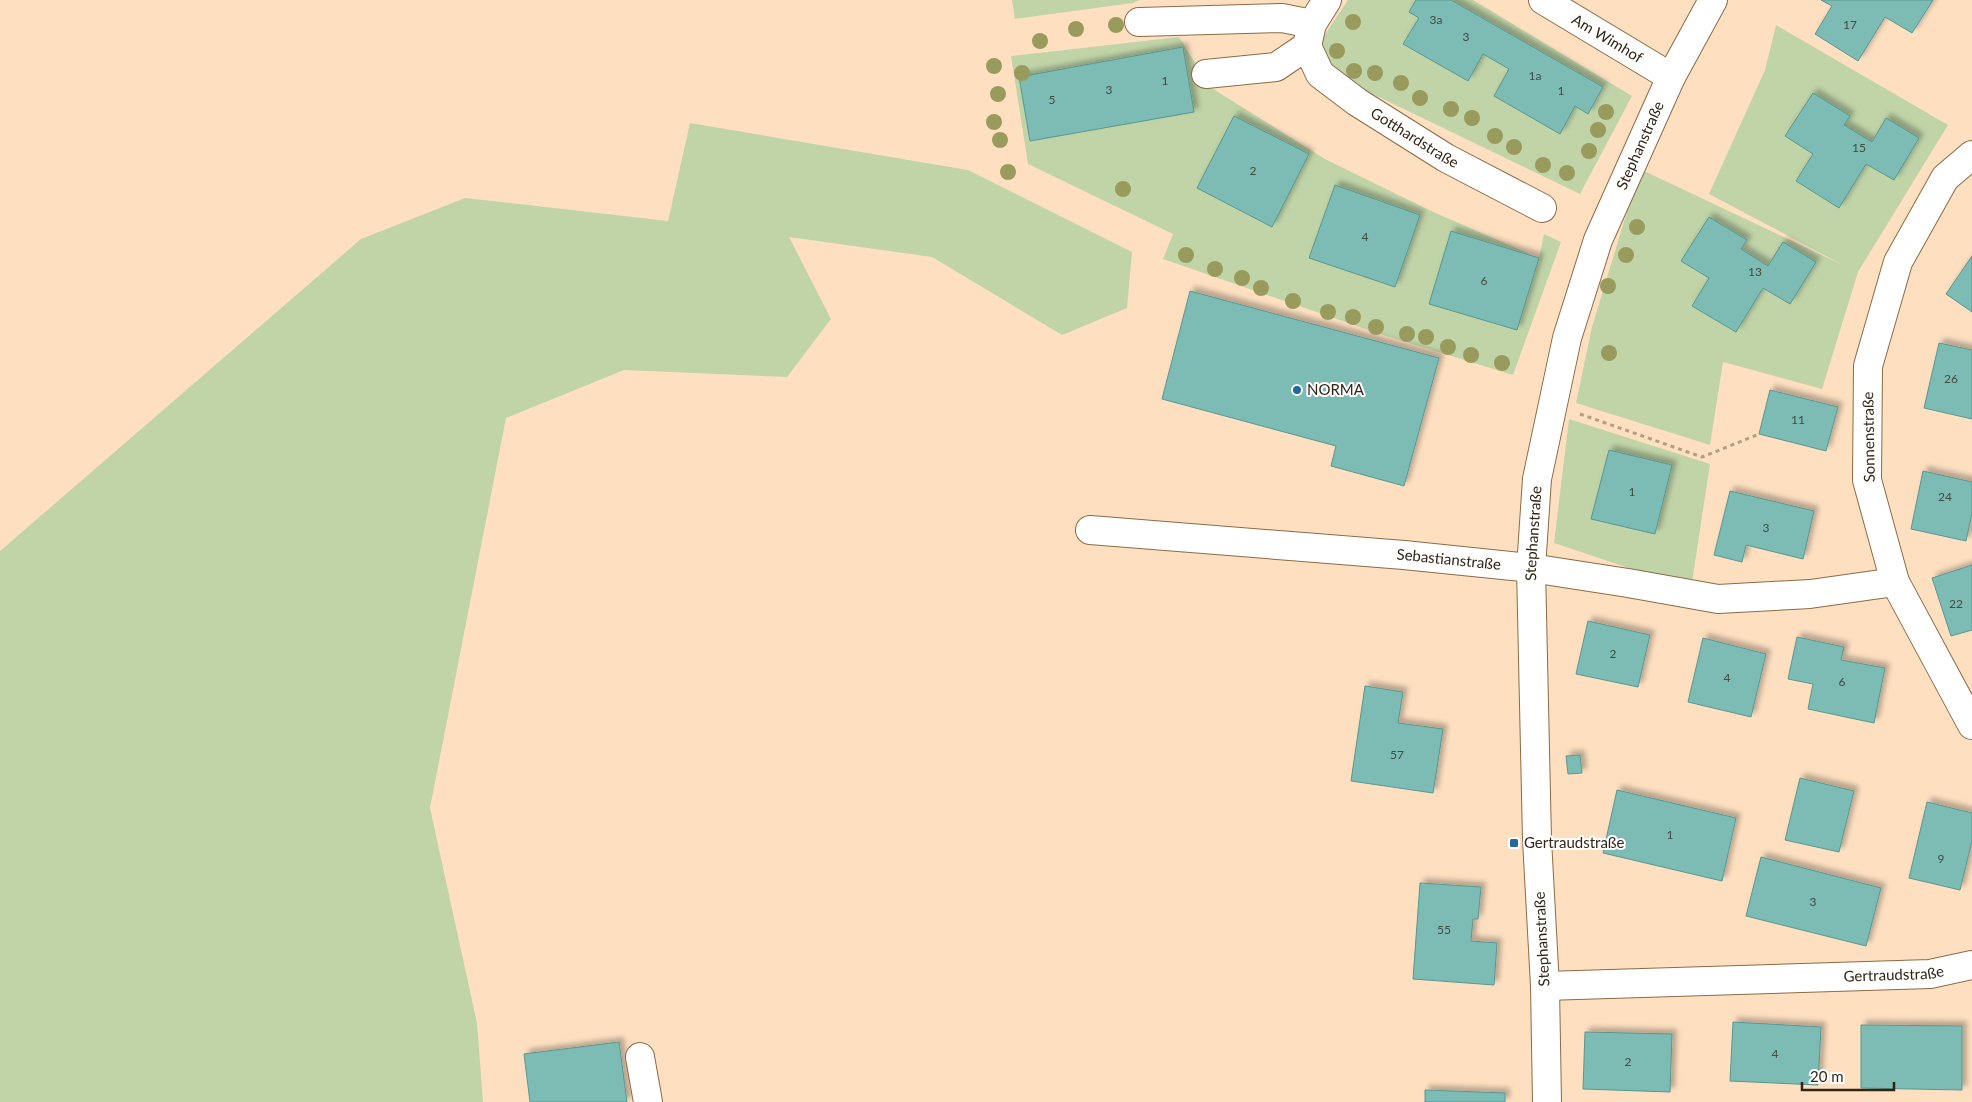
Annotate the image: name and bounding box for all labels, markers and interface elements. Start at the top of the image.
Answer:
street label: Am Wimhof [1569,10,1647,66]
house number: 3a [1430,12,1442,27]
house number: 17 [1843,17,1857,32]
house number: 3 [1463,29,1470,44]
house number: 1a [1529,68,1541,83]
house number: 1 [1162,73,1169,88]
house number: 3 [1106,82,1113,97]
house number: 1 [1558,83,1565,98]
house number: 5 [1049,92,1056,107]
street label: Stephanstraße [1612,98,1667,192]
street label: Gotthardstraße [1368,103,1462,171]
house number: 15 [1852,140,1866,155]
house number: 2 [1250,163,1257,178]
house number: 4 [1362,229,1369,244]
house number: 13 [1748,264,1762,279]
house number: 6 [1481,273,1488,288]
house number: 26 [1944,371,1958,386]
place label: NORMA [1307,380,1365,398]
marker: NORMA [1291,384,1303,396]
street label: Sonnenstraße [1858,391,1878,483]
house number: 11 [1791,412,1805,427]
house number: 1 [1629,484,1636,499]
street label: Stephanstraße [1521,485,1545,581]
house number: 24 [1938,489,1952,504]
house number: 3 [1763,520,1770,535]
street label: Sebastianstraße [1396,544,1502,573]
house number: 22 [1949,596,1963,611]
house number: 2 [1610,646,1617,661]
house number: 4 [1724,670,1731,685]
house number: 6 [1839,674,1846,689]
house number: 57 [1390,747,1404,762]
house number: 1 [1667,827,1674,842]
place label: Gertraudstraße [1524,833,1625,851]
marker: Gertraudstraße [1508,837,1520,849]
house number: 9 [1938,851,1945,866]
street label: Stephanstraße [1530,891,1552,987]
house number: 3 [1810,894,1817,909]
house number: 55 [1437,922,1451,937]
street label: Gertraudstraße [1843,961,1946,985]
house number: 4 [1772,1046,1779,1061]
house number: 2 [1625,1054,1632,1069]
scale bar [1802,1060,1894,1092]
text: 20 m [1810,1067,1844,1085]

